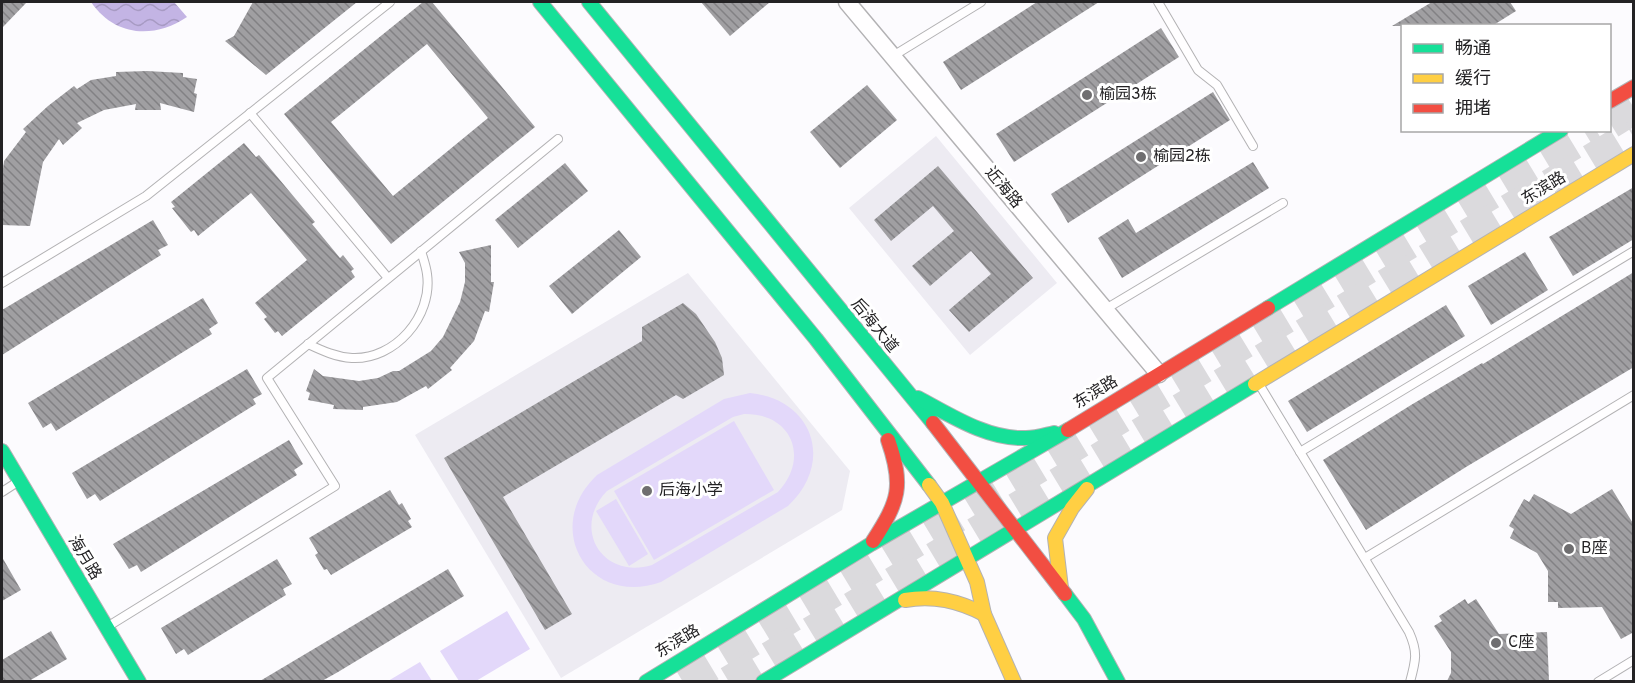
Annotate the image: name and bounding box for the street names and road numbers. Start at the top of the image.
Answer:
street label: 近海路 [980,163,1026,213]
street label: 东滨路 [1518,168,1570,210]
street label: 后海大道 [846,295,902,357]
street label: 东滨路 [1070,372,1122,414]
street label: 海月路 [63,532,105,584]
street label: 东滨路 [652,621,704,663]

